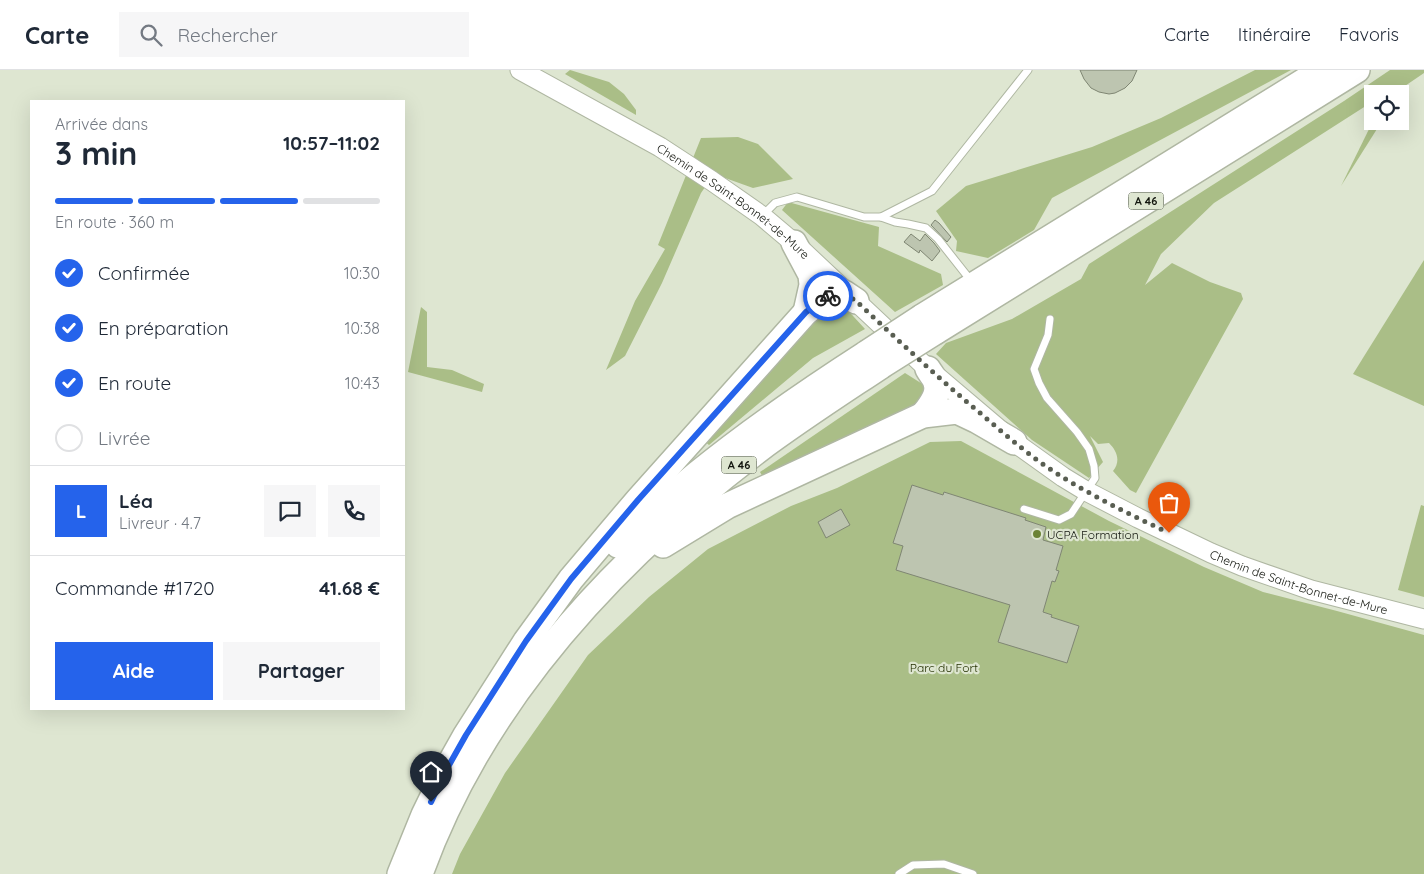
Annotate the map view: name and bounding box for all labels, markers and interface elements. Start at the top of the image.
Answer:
search box [119,12,469,57]
text: Carte [25,20,89,50]
icon: search [137,21,165,49]
text: Rechercher [177,23,278,47]
text: Carte [1164,23,1210,46]
text: Itinéraire [1238,23,1311,46]
text: Favoris [1339,23,1399,46]
map controls [1364,85,1409,130]
button: locate [1364,85,1409,130]
text: Arrivée dans [55,114,148,134]
text: 10:57–11:02 [283,131,380,155]
text: 3 min [55,133,137,173]
street label: Chemin de Saint-Bonnet-de-Mure [654,140,813,262]
road number: A 46 [1128,192,1164,210]
text: En route · 360 m [55,212,174,232]
icon: check [55,259,83,287]
text: Confirmée [98,261,190,285]
text: 10:30 [344,263,380,283]
courier [803,271,853,321]
icon: bike [814,282,842,310]
icon: check [55,314,83,342]
text: En préparation [98,316,229,340]
text: 10:38 [345,318,380,338]
icon: check [55,369,83,397]
text: En route [98,371,171,395]
text: 10:43 [345,373,380,393]
text: Livrée [98,426,151,450]
road number: A 46 [722,456,756,474]
pin [1148,482,1190,533]
button: chat [264,485,316,537]
button: phone [328,485,380,537]
text: Léa [119,489,153,513]
icon: bag [1155,489,1183,517]
text: L [76,499,86,523]
text: Livreur · 4.7 [119,513,201,533]
place label: UCPA Formation [1047,527,1139,542]
marker: UCPA Formation [1031,528,1043,540]
street label: Chemin de Saint-Bonnet-de-Mure [1208,546,1390,617]
text: Commande #1720 [55,576,215,600]
text: 41.68 € [319,576,380,600]
button: Aide [55,642,213,700]
button: Partager [223,642,380,700]
park label: Parc du Fort [910,660,978,675]
pin [410,751,452,802]
icon: home [417,758,445,786]

